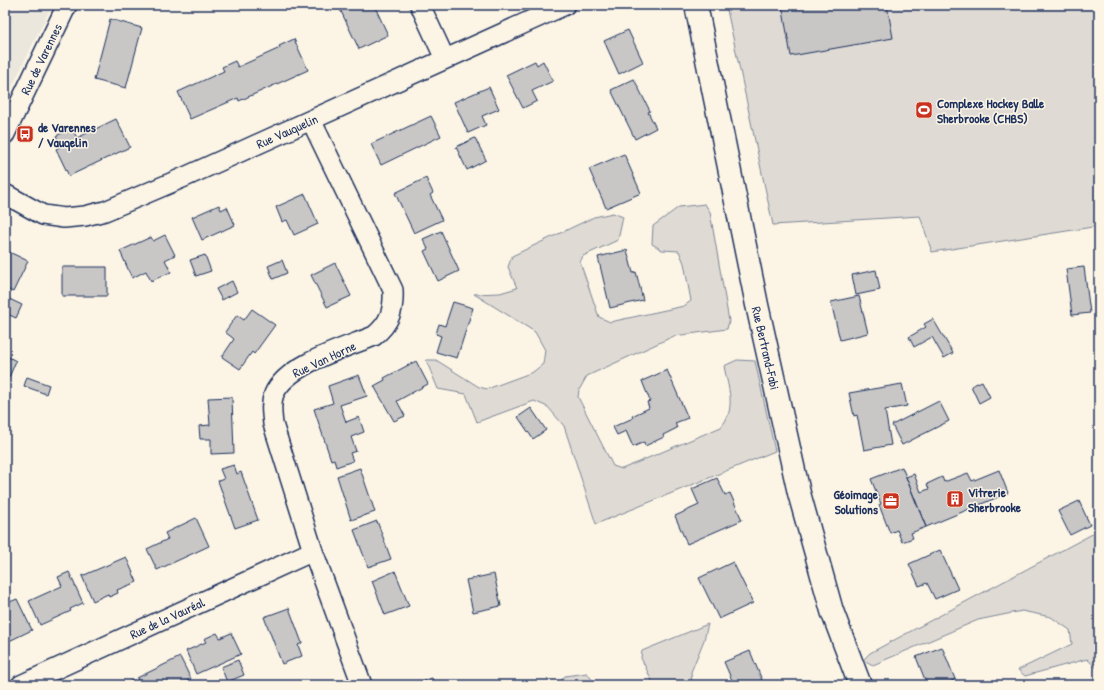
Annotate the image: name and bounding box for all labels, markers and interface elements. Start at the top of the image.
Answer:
street label: Rue de Varennes [16,20,66,98]
place label: Complexe Hockey Balle Sherbrooke (CHBS) [937,94,1045,127]
sports icon: Complexe Hockey Balle Sherbrooke (CHBS) [914,100,934,120]
street label: Rue Vauquelin [253,109,321,153]
place label: de Varennes / Vauqelin [38,118,96,152]
bus stop icon: de Varennes / Vauqelin [15,124,35,144]
street label: Rue Bertrand-Fabi [748,305,784,391]
street label: Rue Van Horne [289,336,359,382]
place label: Vitrerie Sherbrooke [968,483,1022,516]
place label: Géoimage Solutions [834,485,879,518]
building icon: Vitrerie Sherbrooke [945,489,965,509]
office icon: Géoimage Solutions [881,491,901,511]
street label: Rue de la Vauréal [127,593,208,643]

